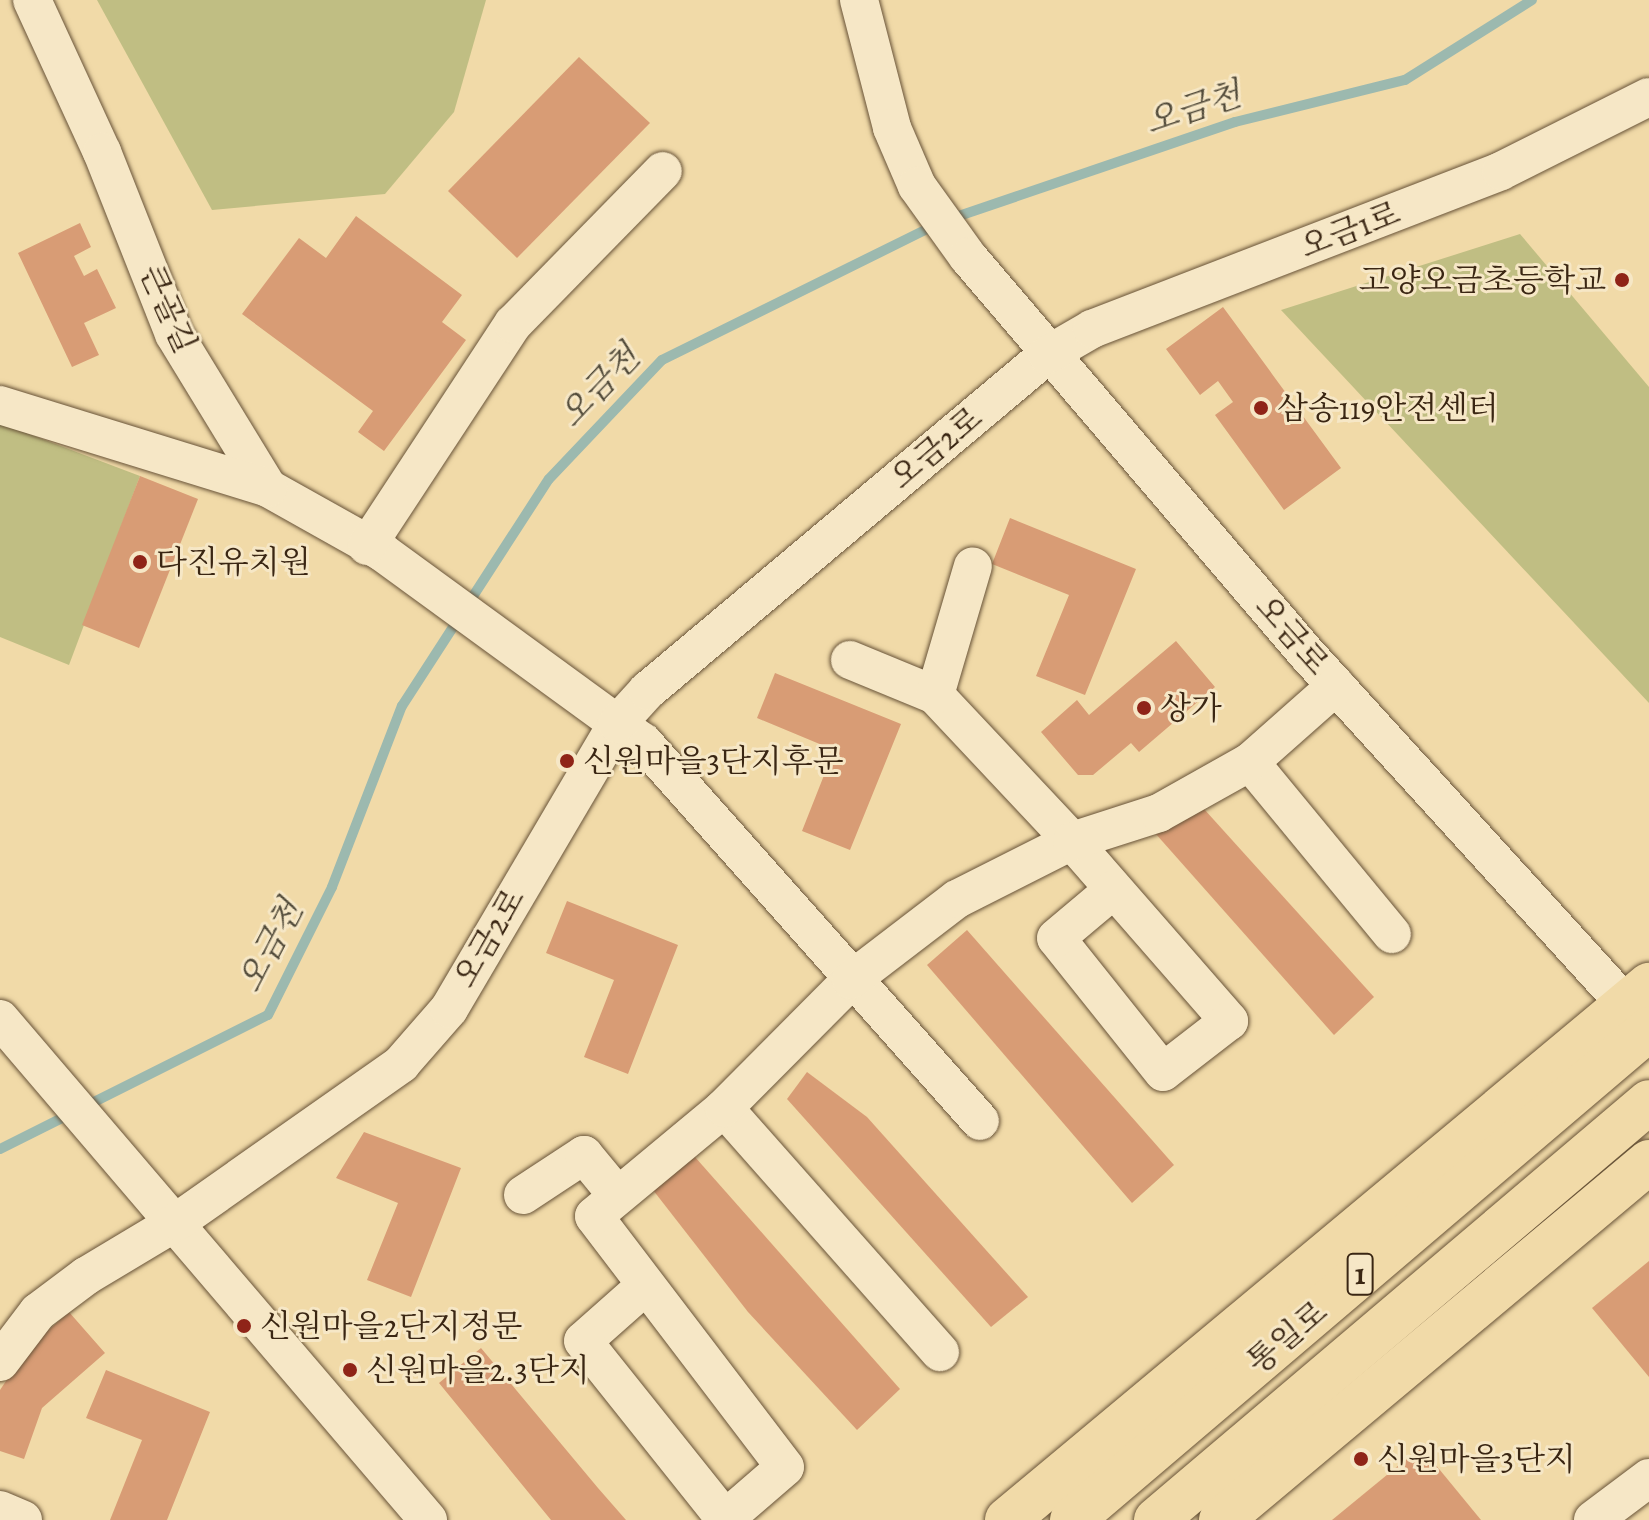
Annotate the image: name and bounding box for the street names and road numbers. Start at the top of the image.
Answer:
street label: 오금1로 [1295,193,1405,267]
street label: 큰골길 [132,259,204,359]
street label: 오금2로 [882,399,990,497]
street label: 오금로 [1247,587,1337,683]
street label: 오금2로 [445,882,533,994]
road number: 1 [1346,1248,1374,1300]
street label: 통일로 [1239,1292,1335,1382]

